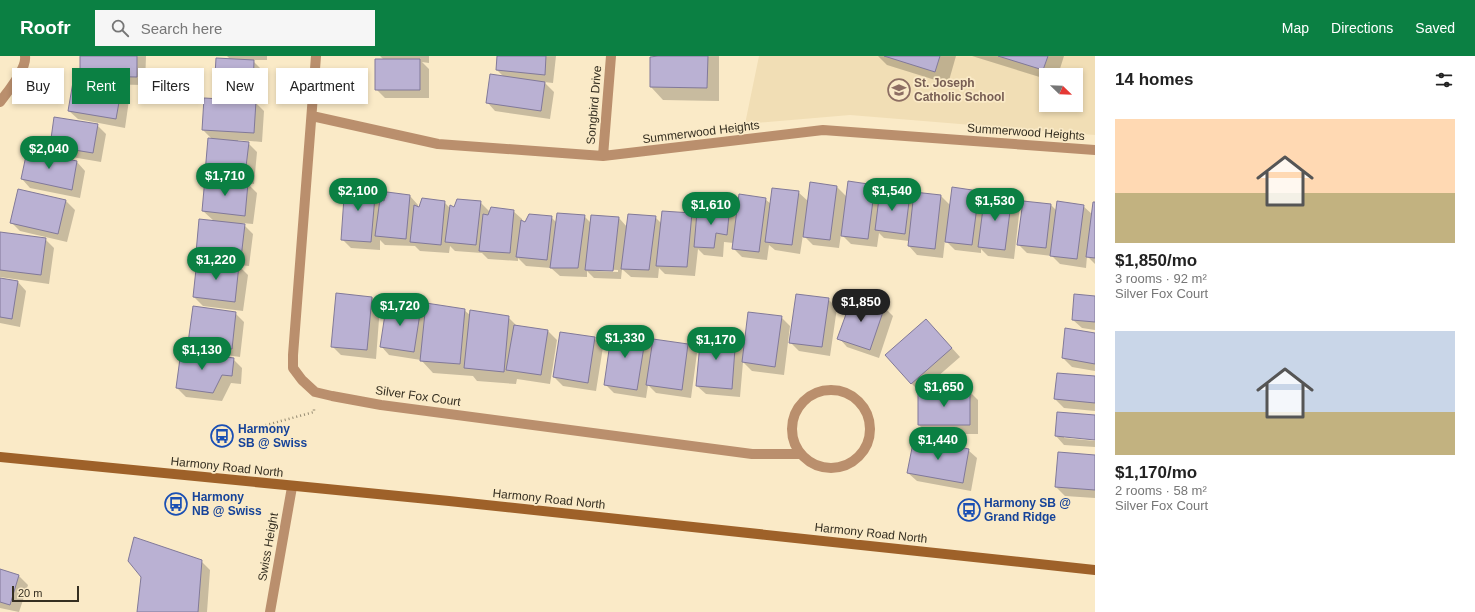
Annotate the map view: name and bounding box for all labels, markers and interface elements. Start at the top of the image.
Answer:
search box [95,10,375,46]
text: Roofr [20,17,71,38]
icon: search [109,17,131,39]
text: Search here [141,20,222,37]
text: Map [1282,20,1309,36]
text: Directions [1331,20,1393,36]
text: Saved [1415,20,1455,36]
street label: Songbird Drive [584,65,604,145]
chip: Buy [12,68,64,104]
chip: Rent [72,68,130,104]
chip: Filters [138,68,204,104]
chip: New [212,68,268,104]
chip: Apartment [276,68,368,104]
north arrow [1039,68,1083,112]
map controls [1039,68,1083,112]
icon: filters [1433,69,1455,91]
text: 14 homes [1115,70,1193,89]
place label: St. Joseph Catholic School [914,76,1005,104]
school or university icon: St. Joseph Catholic School [886,77,912,103]
street label: Summerwood Heights [642,118,760,146]
street label: Summerwood Heights [967,121,1085,143]
pin: $2,040 [16,136,82,170]
text: $2,040 [29,141,69,156]
icon: home [1249,145,1321,217]
pin: $1,710 [192,163,258,197]
text: $1,710 [205,168,245,183]
pin: $2,100 [325,178,391,212]
pin: $1,540 [859,178,925,212]
text: $2,100 [338,183,378,198]
text: $1,540 [872,183,912,198]
pin: $1,530 [962,188,1028,222]
pin: $1,610 [678,192,744,226]
text: $1,530 [975,193,1015,208]
text: $1,610 [691,197,731,212]
pin: $1,220 [183,247,249,281]
text: $1,850/mo [1115,251,1197,270]
text: $1,220 [196,252,236,267]
text: 3 rooms · 92 m² [1115,271,1207,286]
text: Silver Fox Court [1115,286,1208,301]
pin: $1,850 [828,289,894,323]
pin: $1,720 [367,293,433,327]
text: $1,850 [841,294,881,309]
text: $1,720 [380,298,420,313]
pin: $1,330 [592,325,658,359]
pin: $1,170 [683,327,749,361]
text: $1,330 [605,330,645,345]
text: $1,170 [696,332,736,347]
pin: $1,130 [169,337,235,371]
text: $1,130 [182,342,222,357]
icon: home [1249,357,1321,429]
pin: $1,650 [911,374,977,408]
text: $1,650 [924,379,964,394]
street label: Silver Fox Court [374,383,462,409]
place label: Harmony SB @ Swiss [238,422,307,450]
bus stop icon: Harmony SB @ Swiss [209,423,235,449]
pin: $1,440 [905,427,971,461]
text: $1,440 [918,432,958,447]
street label: Harmony Road North [170,454,284,480]
text: $1,170/mo [1115,463,1197,482]
text: 2 rooms · 58 m² [1115,483,1207,498]
street label: Harmony Road North [492,486,606,512]
place label: Harmony NB @ Swiss [192,490,262,518]
bus stop icon: Harmony NB @ Swiss [163,491,189,517]
place label: Harmony SB @ Grand Ridge [984,496,1071,524]
bus stop icon: Harmony SB @ Grand Ridge [956,497,982,523]
text: Silver Fox Court [1115,498,1208,513]
street label: Swiss Height [255,511,281,582]
street label: Harmony Road North [814,520,928,546]
scale bar [12,584,79,603]
text: 20 m [18,587,42,599]

